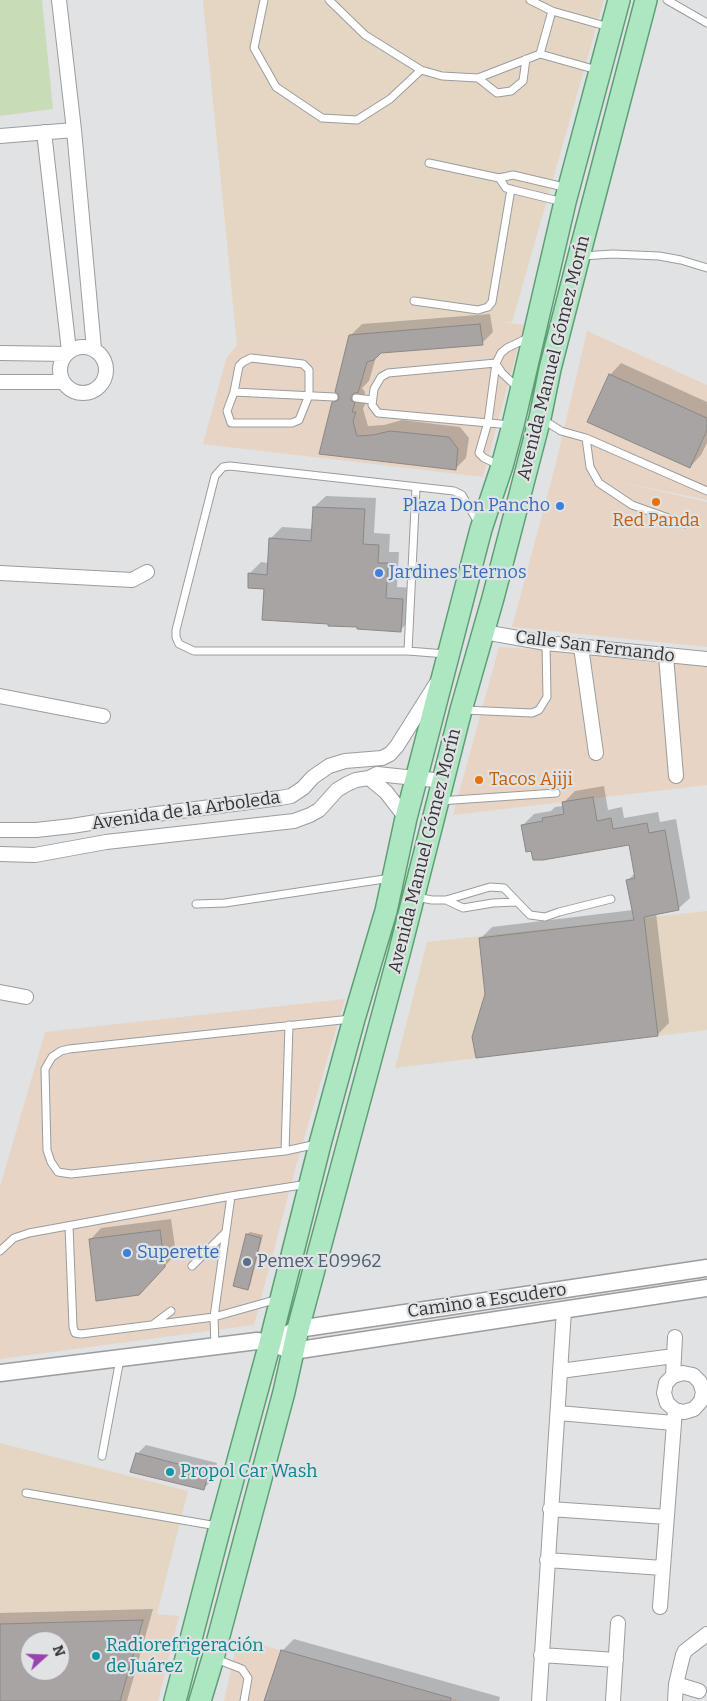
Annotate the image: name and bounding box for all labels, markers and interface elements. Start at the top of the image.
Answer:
street label: Avenida Manuel Gómez Morín [513,233,595,483]
place label: Plaza Don Pancho [403,495,550,517]
marker: Red Panda [650,496,662,508]
marker: Plaza Don Pancho [554,500,566,512]
place label: Red Panda [612,510,700,532]
place label: Jardines Eternos [389,562,527,584]
marker: Jardines Eternos [373,567,385,579]
street label: Calle San Fernando [514,626,676,668]
street label: Avenida Manuel Gómez Morín [384,726,466,976]
place label: Tacos Ajiji [489,769,573,791]
marker: Tacos Ajiji [473,774,485,786]
street label: Avenida de la Arboleda [90,787,282,835]
place label: Superette [137,1242,219,1264]
marker: Superette [121,1247,133,1259]
place label: Pemex E09962 [257,1251,381,1273]
marker: Pemex E09962 [241,1256,253,1268]
street label: Camino a Escudero [406,1279,568,1323]
place label: Propol Car Wash [180,1461,317,1483]
marker: Propol Car Wash [164,1466,176,1478]
north arrow [20,1631,70,1681]
place label: Radiorefrigeración de Juárez [106,1635,264,1678]
text: N [49,1643,68,1659]
marker: Radiorefrigeración de Juárez [90,1650,102,1662]

